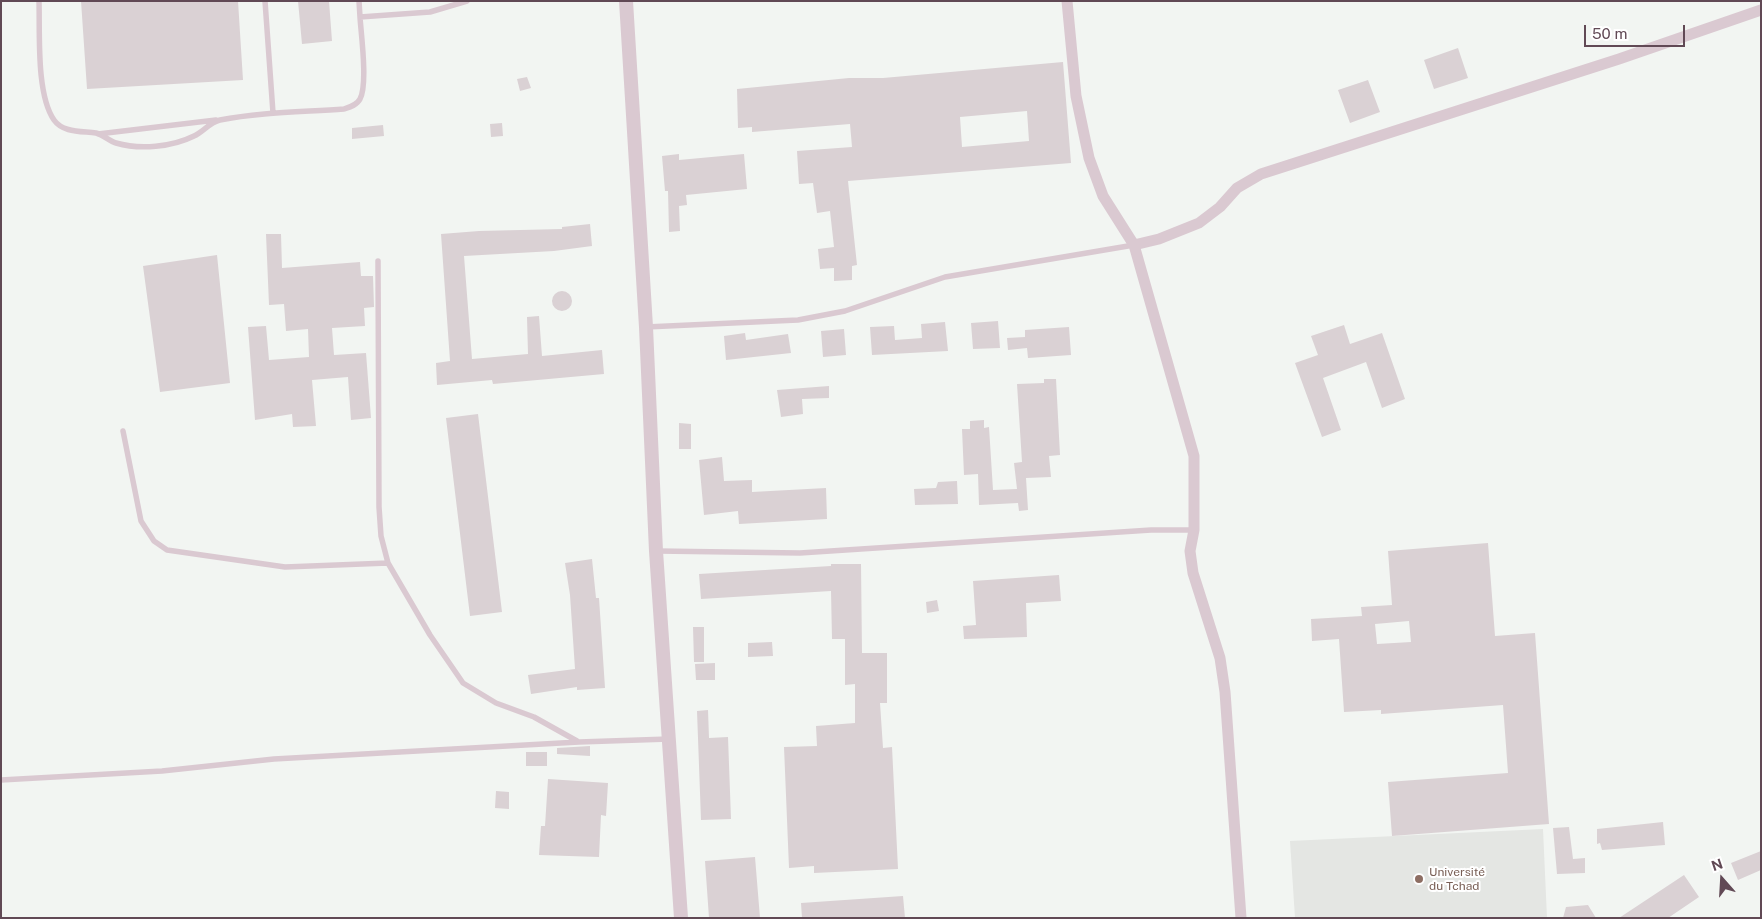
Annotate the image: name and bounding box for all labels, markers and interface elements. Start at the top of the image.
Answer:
scale bar [1587,15,1688,47]
text: 50 m [1592,25,1627,42]
north arrow [1697,854,1747,904]
text: N [1709,855,1725,874]
place label: Université du Tchad [1429,865,1485,893]
marker: Université du Tchad [1413,873,1425,885]

